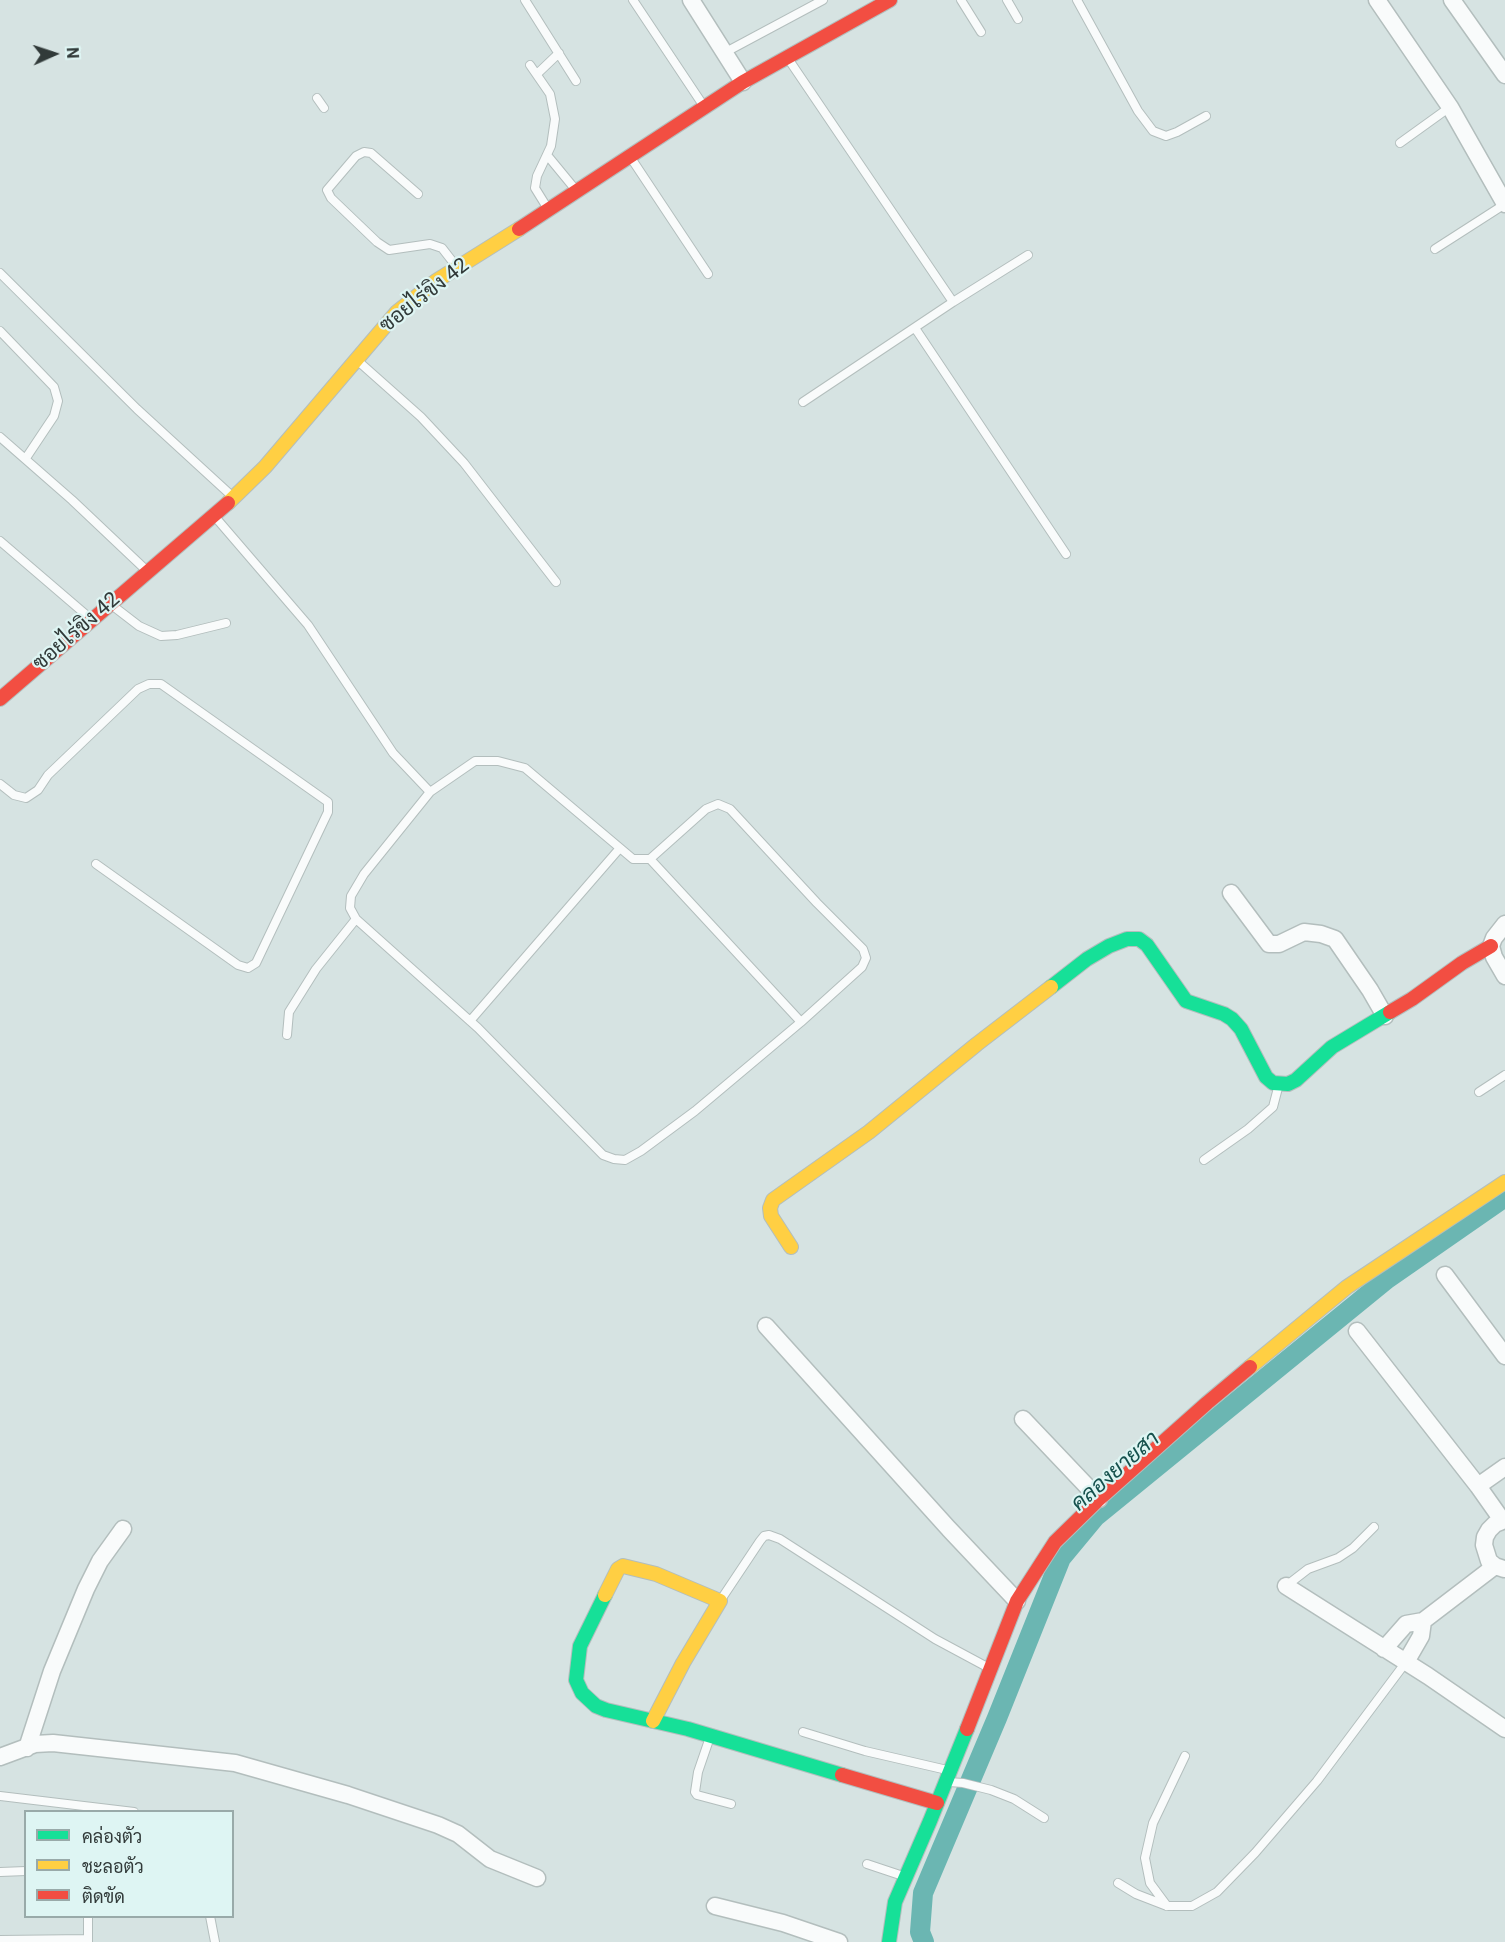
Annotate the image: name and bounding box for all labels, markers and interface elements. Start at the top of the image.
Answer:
north arrow [24,24,84,84]
text: N [63,47,82,59]
street label: ซอยไร่ขิง 42 [375,253,475,339]
street label: ซอยไร่ขิง 42 [29,588,125,676]
water label: คลองยายสา [1067,1427,1165,1517]
legend [24,1810,234,1918]
text: คล่องตัว [82,1826,142,1847]
text: ชะลอตัว [82,1856,144,1877]
text: ติดขัด [82,1886,125,1907]

